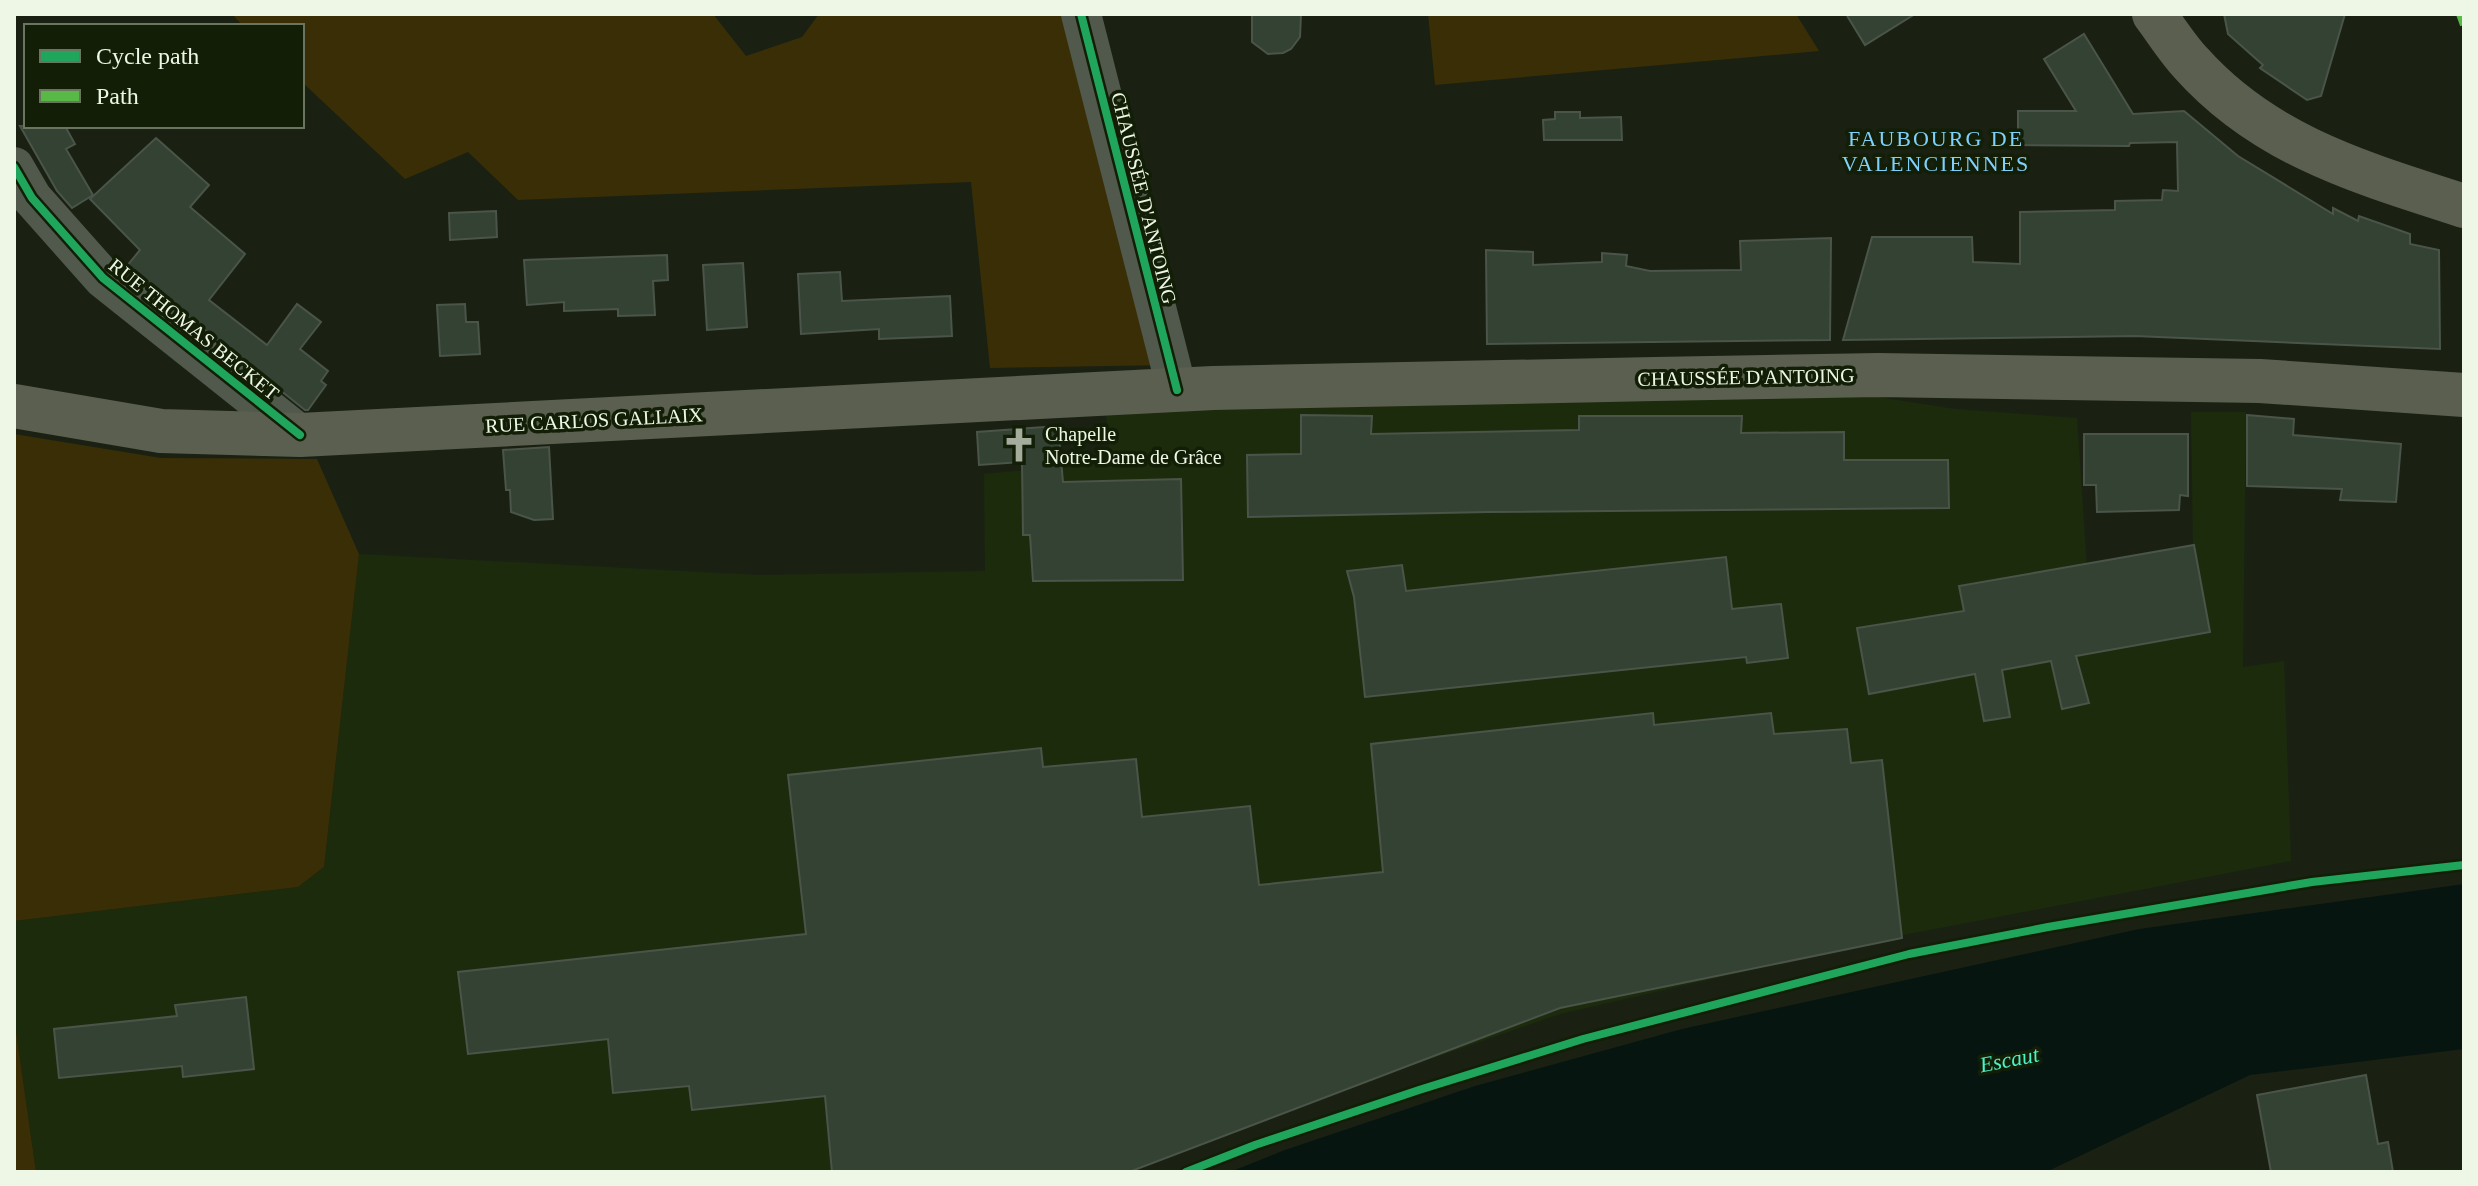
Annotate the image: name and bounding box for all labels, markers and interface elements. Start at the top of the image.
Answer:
legend [24,24,304,128]
text: Cycle path [96,43,199,69]
text: Path [96,83,139,109]
street label: CHAUSSÉE D'ANTOING [1107,90,1181,306]
district label: FAUBOURG DE VALENCIENNES [1842,126,2030,176]
street label: RUE THOMAS BECKET [105,254,283,404]
street label: CHAUSSÉE D'ANTOING [1637,364,1855,390]
street label: RUE CARLOS GALLAIX [485,403,704,437]
place label: Chapelle Notre-Dame de Grâce [1045,423,1222,468]
church icon: Chapelle Notre-Dame de Grâce [1000,426,1038,464]
water label: Escaut [1976,1041,2042,1078]

